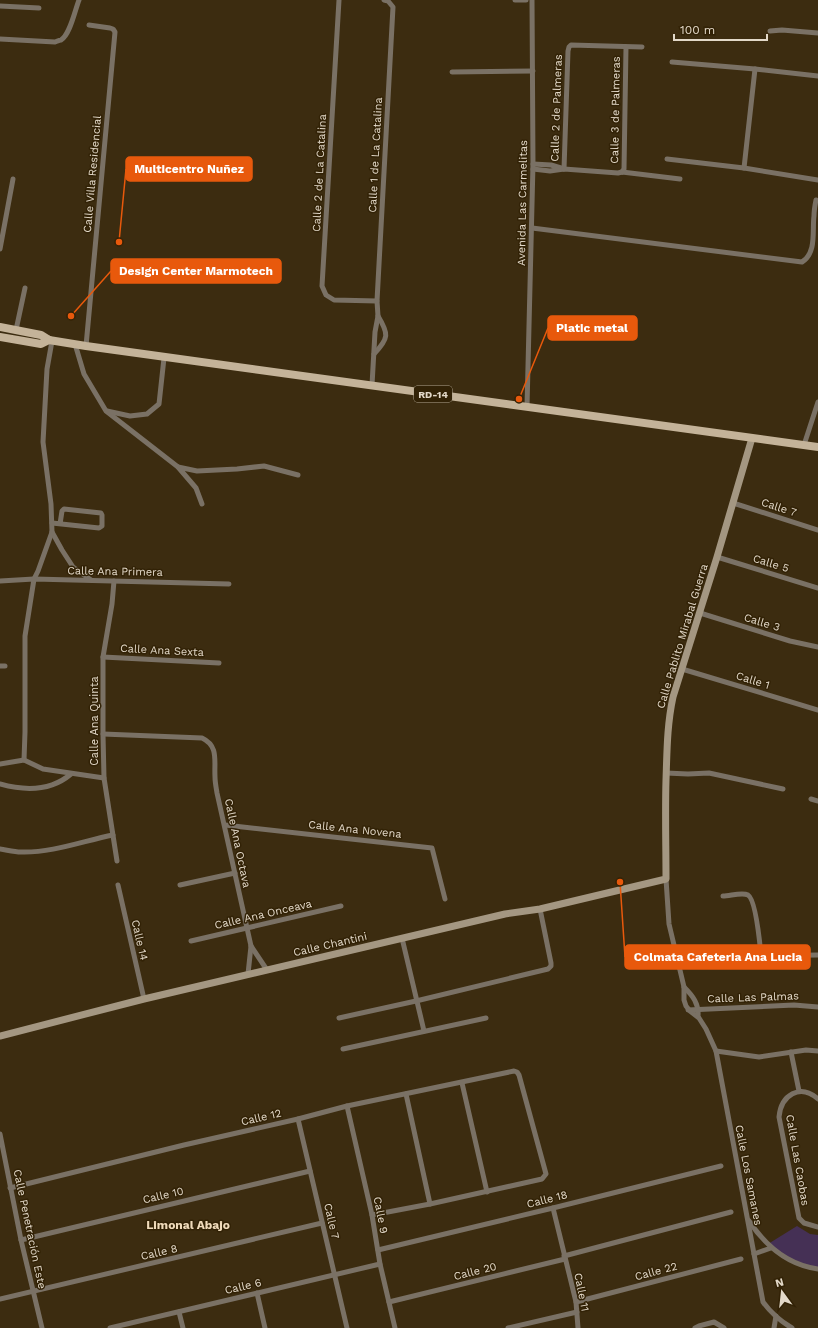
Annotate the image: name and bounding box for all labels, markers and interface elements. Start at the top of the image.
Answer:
scale bar [674,16,767,42]
text: 100 m [680,23,715,37]
street label: Calle 2 de Palmeras [548,54,565,162]
street label: Calle 3 de Palmeras [608,56,623,164]
street label: Calle 1 de La Catalina [366,97,385,213]
street label: Calle Villa Residencial [81,114,104,233]
street label: Calle 2 de La Catalina [310,114,329,232]
street label: Avenida Las Carmelitas [515,140,530,266]
callout: Multicentro Nuñez [126,157,252,181]
text: Multicentro Nuñez [134,162,244,176]
callout: Design Center Marmotech [111,259,281,283]
text: Design Center Marmotech [119,264,273,278]
callout: Platic metal [548,316,637,340]
text: Platic metal [556,321,628,335]
road number: RD-14 [414,386,452,402]
street label: Calle 7 [760,496,798,519]
street label: Calle 5 [751,552,790,575]
street label: Calle Pablito Mirabal Guerra [654,562,711,710]
street label: Calle Ana Primera [67,564,163,579]
street label: Calle 3 [742,611,781,634]
street label: Calle Ana Sexta [120,642,204,659]
street label: Calle 1 [734,669,771,692]
street label: Calle Ana Quinta [88,676,101,766]
street label: Calle Ana Octava [222,797,253,889]
street label: Calle Ana Novena [308,818,402,841]
street label: Calle Ana Onceava [213,897,313,932]
street label: Calle 14 [129,918,151,962]
street label: Calle Chantini [292,930,368,959]
callout: Colmata Cafeteria Ana Lucia [625,945,810,969]
text: Colmata Cafeteria Ana Lucia [634,950,802,964]
street label: Calle Las Palmas [707,989,799,1006]
street label: Calle 12 [240,1107,283,1128]
street label: Calle Las Caobas [783,1114,812,1207]
street label: Calle Los Samanes [732,1124,765,1227]
street label: Calle Penetración Este [10,1168,49,1290]
street label: Calle 10 [141,1184,185,1206]
street label: Calle 18 [525,1188,569,1211]
street label: Calle 9 [371,1196,390,1235]
street label: Calle 7 [321,1202,342,1240]
district label: Limonal Abajo [146,1218,230,1232]
street label: Calle 8 [139,1242,179,1263]
street label: Calle 20 [452,1260,498,1283]
street label: Calle 22 [633,1260,679,1283]
street label: Calle 11 [571,1272,592,1312]
north arrow [762,1272,802,1312]
text: N [774,1275,785,1290]
street label: Calle 6 [223,1276,263,1297]

